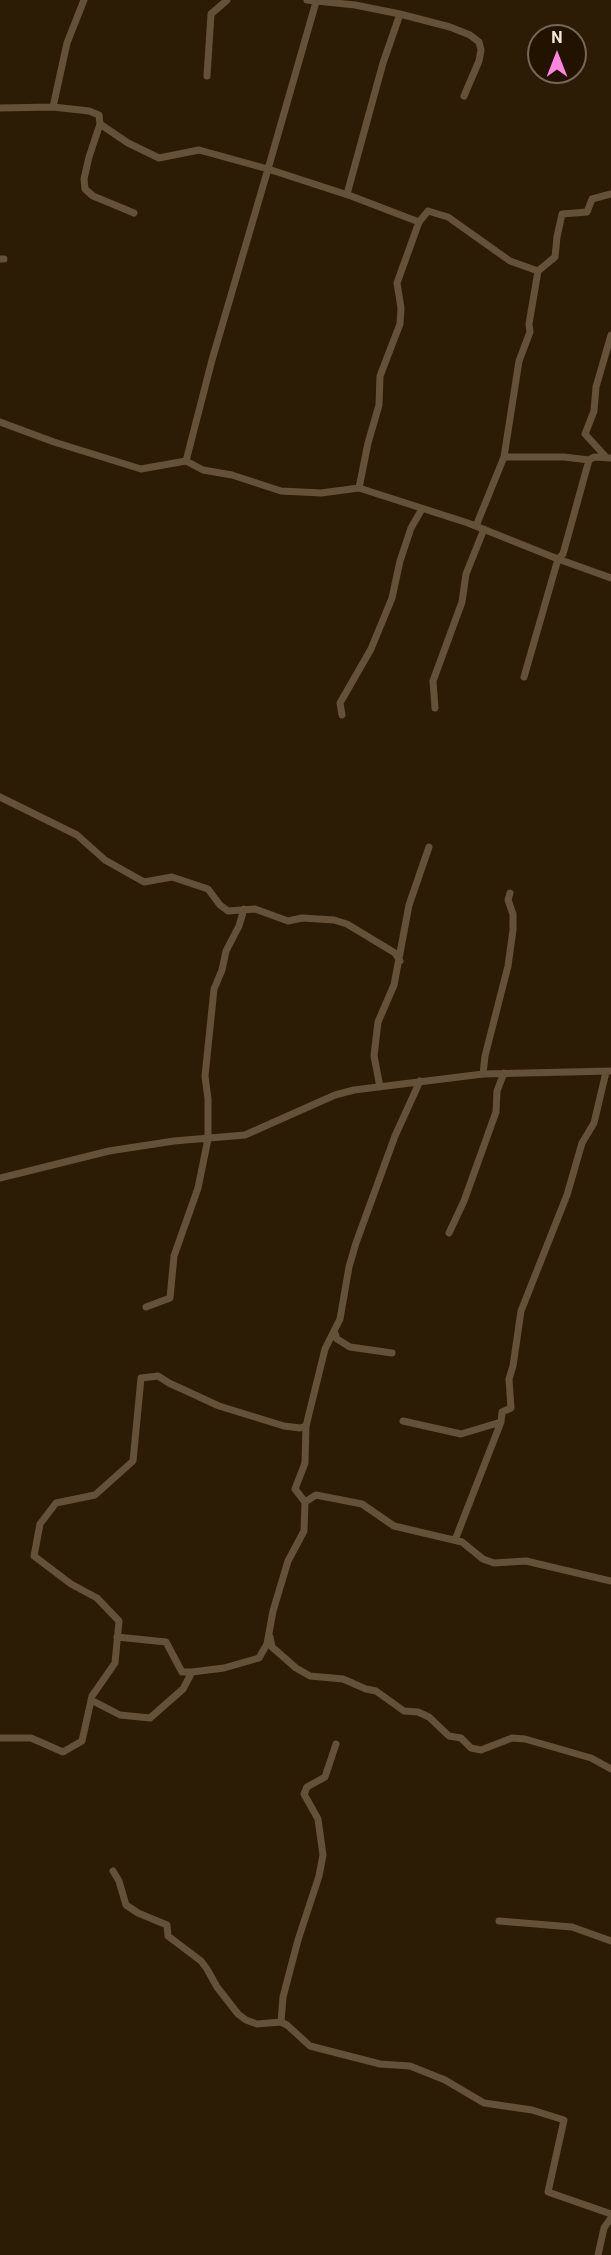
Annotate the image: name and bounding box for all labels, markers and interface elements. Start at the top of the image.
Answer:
north arrow [527,24,587,84]
text: N [551,28,563,47]

